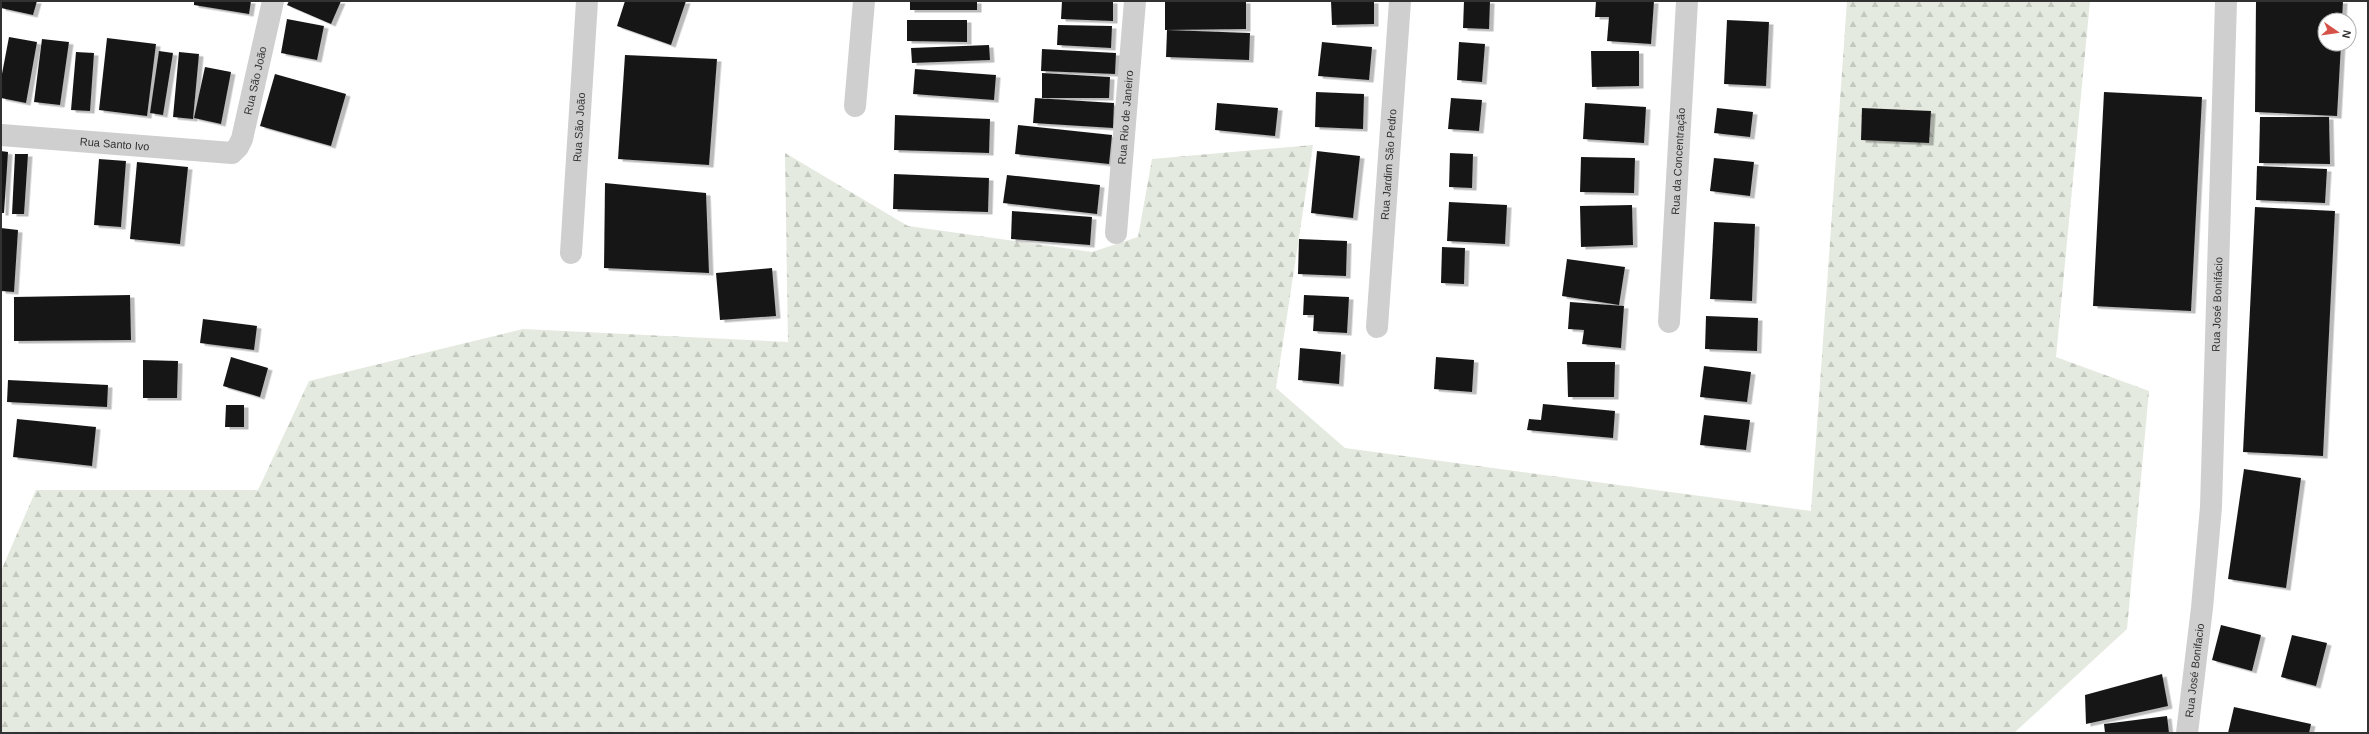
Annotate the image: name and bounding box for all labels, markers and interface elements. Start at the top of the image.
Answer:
north arrow [2317,12,2357,52]
text: N [2340,29,2353,40]
street label: Rua São João [242,45,269,116]
street label: Rua Rio de Janeiro [1116,70,1135,165]
street label: Rua São João [571,92,587,162]
street label: Rua da Concentração [1669,107,1687,215]
street label: Rua Jardim São Pedro [1379,108,1398,220]
street label: Rua Santo Ivo [79,135,150,153]
street label: Rua José Bonifácio [2210,257,2224,352]
street label: Rua José Bonifacio [2183,623,2206,718]

